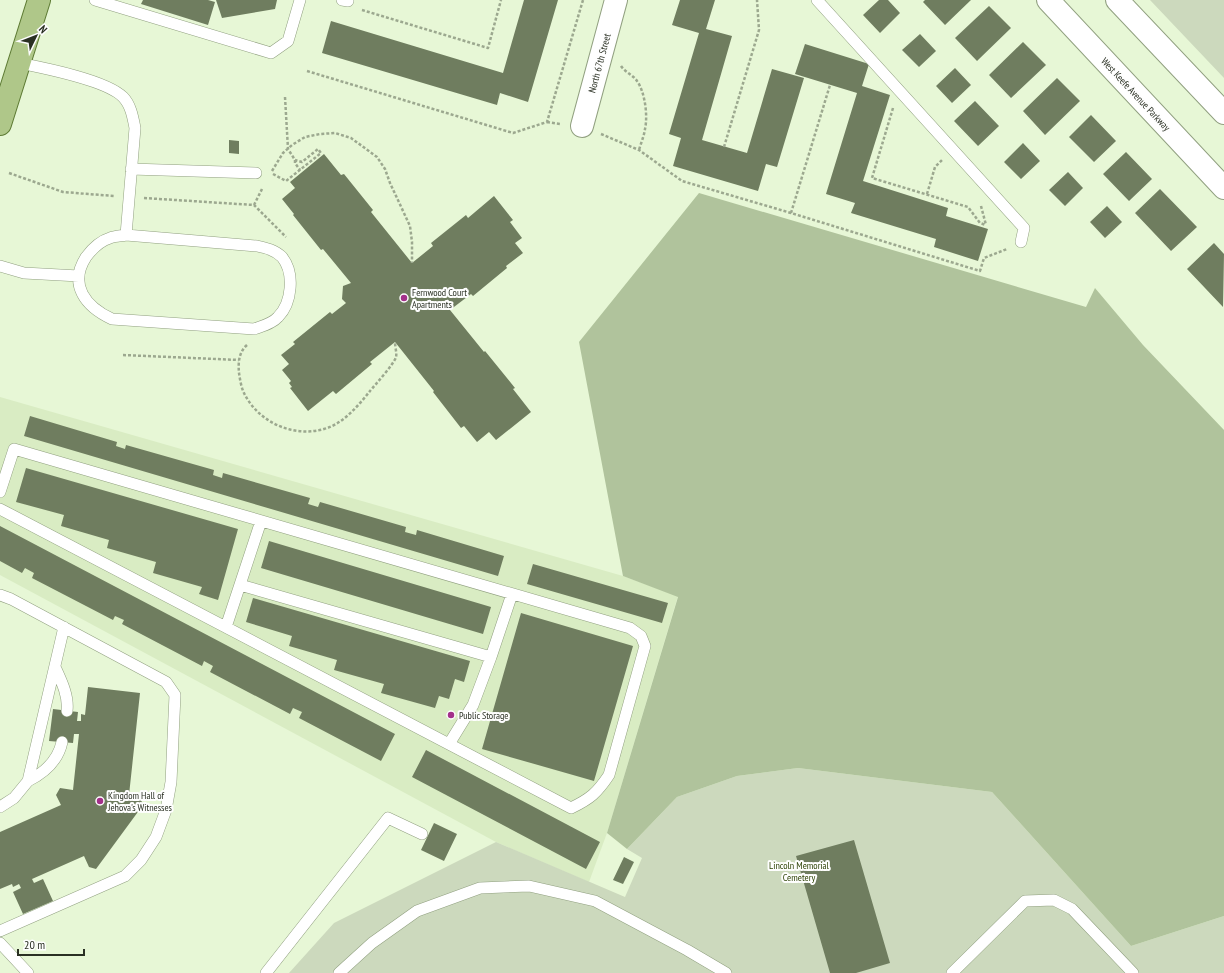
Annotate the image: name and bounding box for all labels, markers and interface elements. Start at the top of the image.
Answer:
north arrow [16,16,56,56]
text: N [36,22,50,36]
street label: North 67th Street [585,32,614,94]
street label: West Keefe Avenue Parkway [1098,55,1173,134]
place label: Fernwood Court Apartments [412,286,467,311]
marker: Fernwood Court Apartments [399,293,409,303]
place label: Public Storage [459,709,508,722]
marker: Public Storage [446,710,456,720]
place label: Kingdom Hall of Jehova's Witnesses [107,789,173,814]
marker: Kingdom Hall of Jehova's Witnesses [95,796,105,806]
park label: Lincoln Memorial Cemetery [769,859,830,884]
scale bar [18,931,84,957]
text: 20 m [24,937,45,952]

